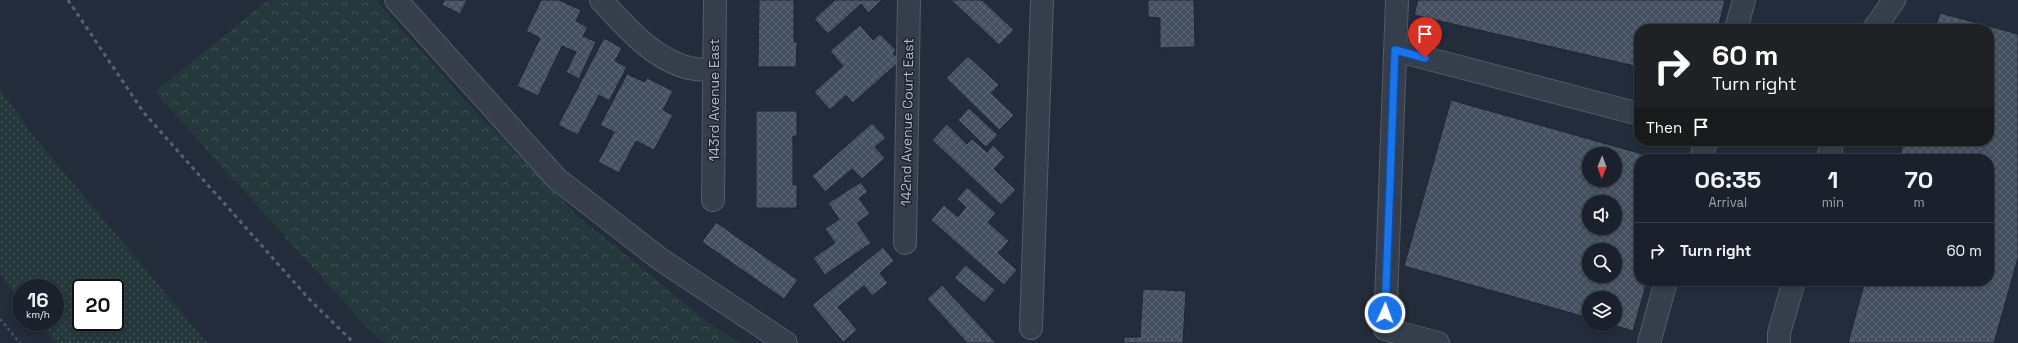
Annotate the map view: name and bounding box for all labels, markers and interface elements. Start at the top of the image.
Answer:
pin [1408,17,1442,58]
icon: arrive [1414,23,1436,45]
text: 60 m [1712,37,1778,73]
street label: 143rd Avenue East [705,38,723,162]
street label: 142nd Avenue Court East [897,38,917,206]
icon: right [1646,40,1698,92]
text: Turn right [1712,72,1796,95]
icon: arrive [1690,116,1712,138]
text: Then [1646,118,1682,137]
north arrow [1582,147,1622,187]
map controls [1582,147,1622,331]
text: 06:35 [1695,164,1761,195]
text: 1 [1827,164,1838,195]
text: 70 [1905,164,1933,195]
text: Arrival [1709,194,1747,211]
text: min [1822,194,1844,211]
text: m [1913,194,1925,211]
button: sound [1582,195,1622,235]
icon: right [1646,240,1668,262]
text: Turn right [1680,241,1751,260]
text: 60 m [1946,241,1982,260]
button: search [1582,243,1622,283]
speed limit sign: 20 [72,279,124,331]
text: 16 [27,287,49,313]
button: layers [1582,291,1622,331]
position arrow [1364,292,1406,334]
text: km/h [26,308,50,321]

